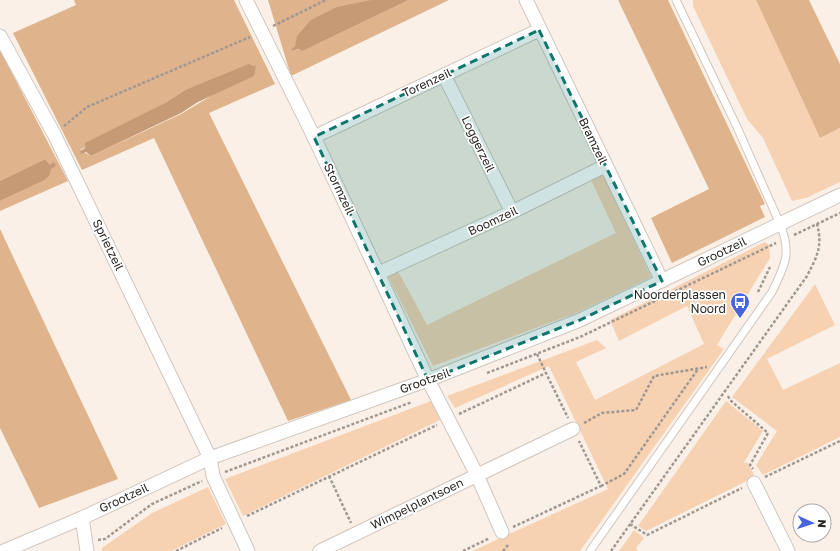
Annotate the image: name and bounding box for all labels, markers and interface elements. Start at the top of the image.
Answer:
street label: Torenzeil [400,65,454,100]
street label: Loggerzeil [458,113,499,174]
street label: Bramzeil [576,115,611,167]
street label: Stormzeil [321,161,358,217]
street label: Boomzeil [466,202,520,239]
street label: Sprietzeil [90,217,127,273]
street label: Grootzeil [695,233,749,270]
place label: Noorderplassen Noord [634,287,726,316]
bus stop icon: Noorderplassen Noord [729,291,751,319]
street label: Grootzeil [398,364,452,397]
street label: Wimpelplantsoen [368,475,466,533]
street label: Grootzeil [97,480,151,515]
north arrow [792,503,832,543]
text: N [816,519,829,528]

